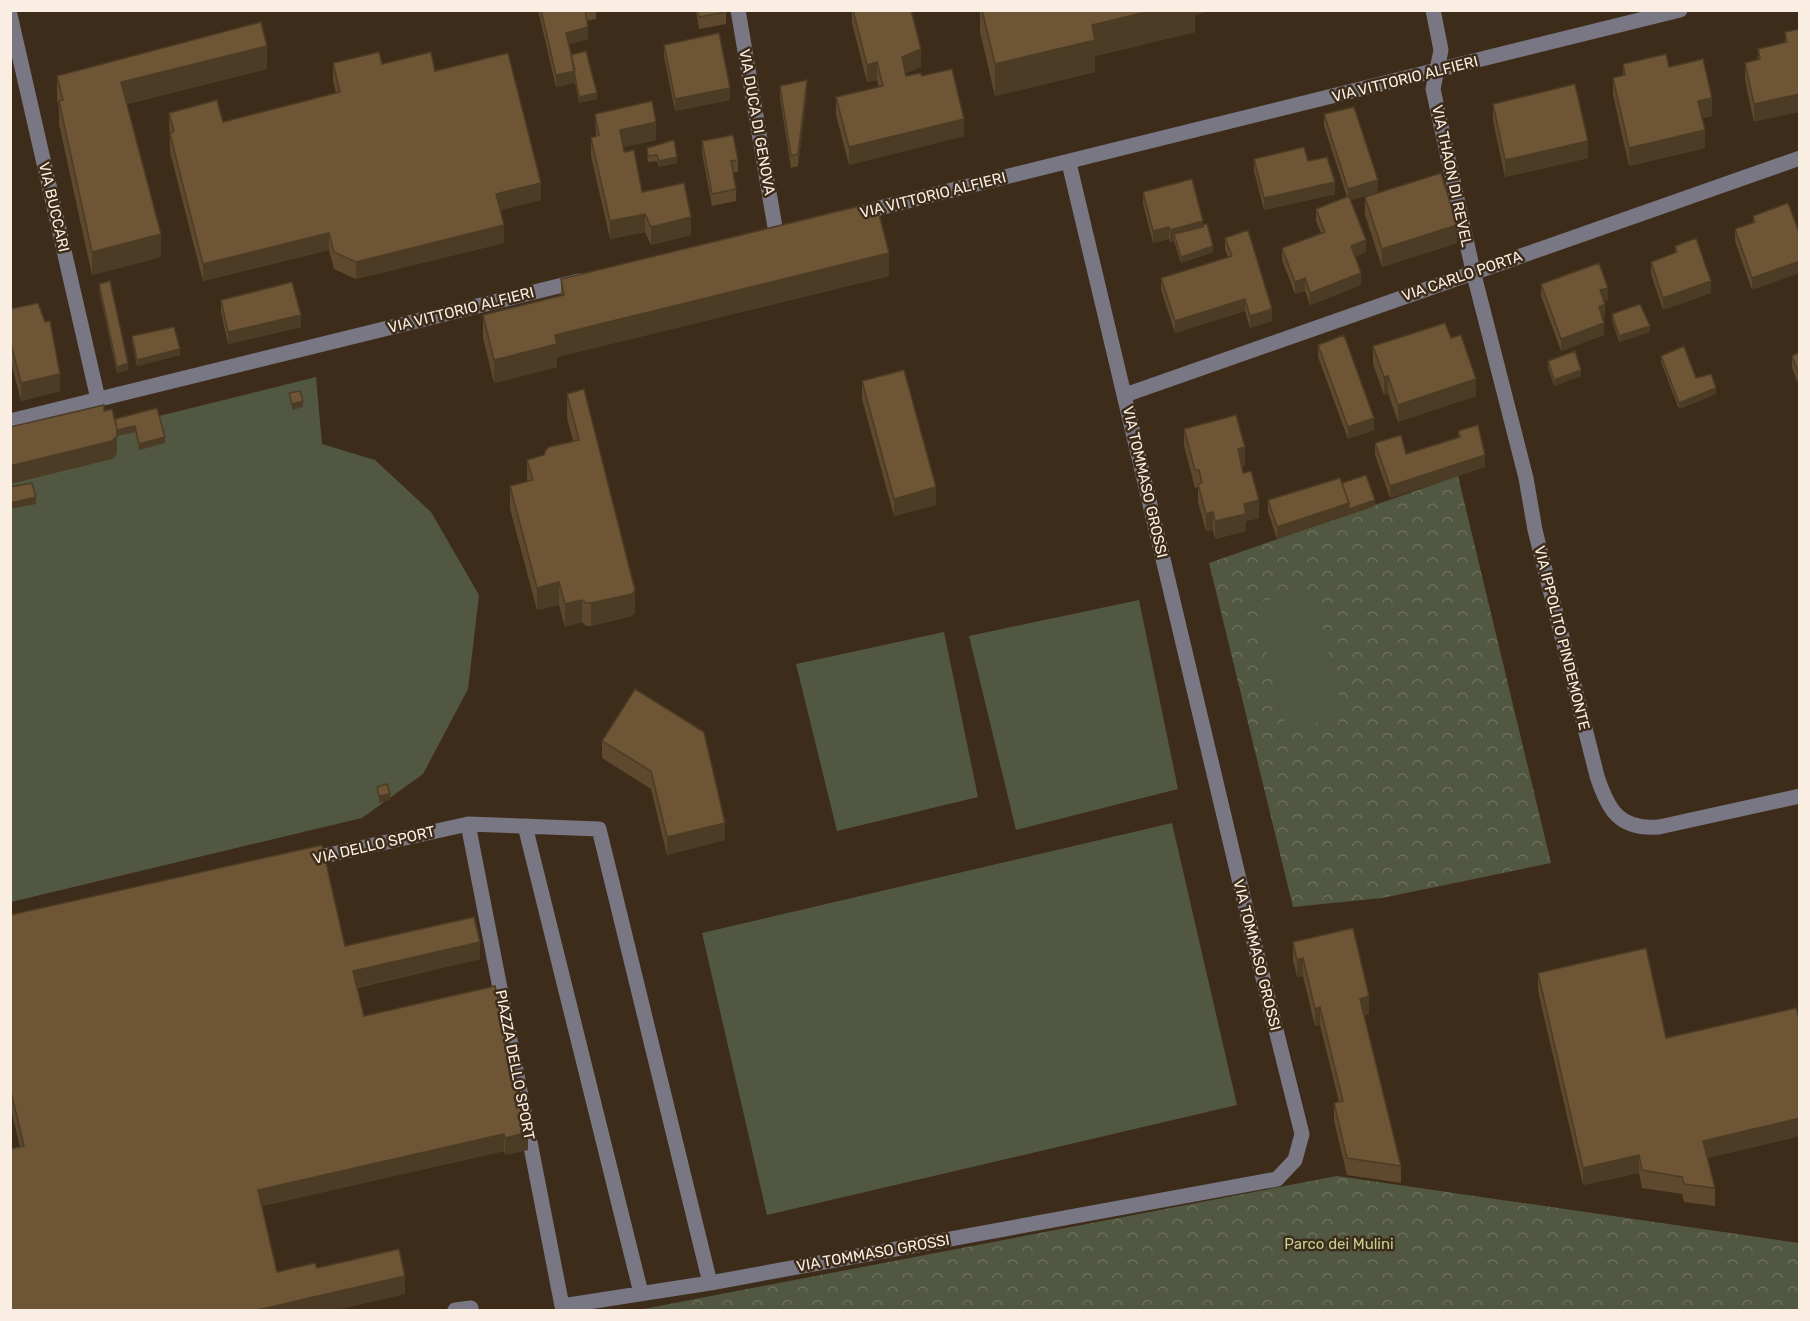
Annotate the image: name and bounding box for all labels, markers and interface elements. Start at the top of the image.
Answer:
street label: VIA DUCA DI GENOVA [735,47,779,197]
street label: VIA VITTORIO ALFIERI [1330,52,1480,106]
street label: VIA THAON DI REVEL [1428,103,1476,249]
street label: VIA BUCCARI [35,160,73,254]
street label: VIA VITTORIO ALFIERI [858,168,1008,222]
street label: VIA CARLO PORTA [1399,247,1525,305]
street label: VIA VITTORIO ALFIERI [386,283,536,337]
street label: VIA TOMMASO GROSSI [1119,404,1171,560]
street label: VIA IPPOLITO PINDEMONTE [1530,544,1594,732]
street label: VIA DELLO SPORT [311,822,437,868]
street label: VIA TOMMASO GROSSI [1229,877,1285,1033]
street label: PIAZZA DELLO SPORT [492,988,538,1142]
street label: VIA TOMMASO GROSSI [795,1231,951,1275]
park label: Parco dei Mulini [1284,1235,1394,1253]

